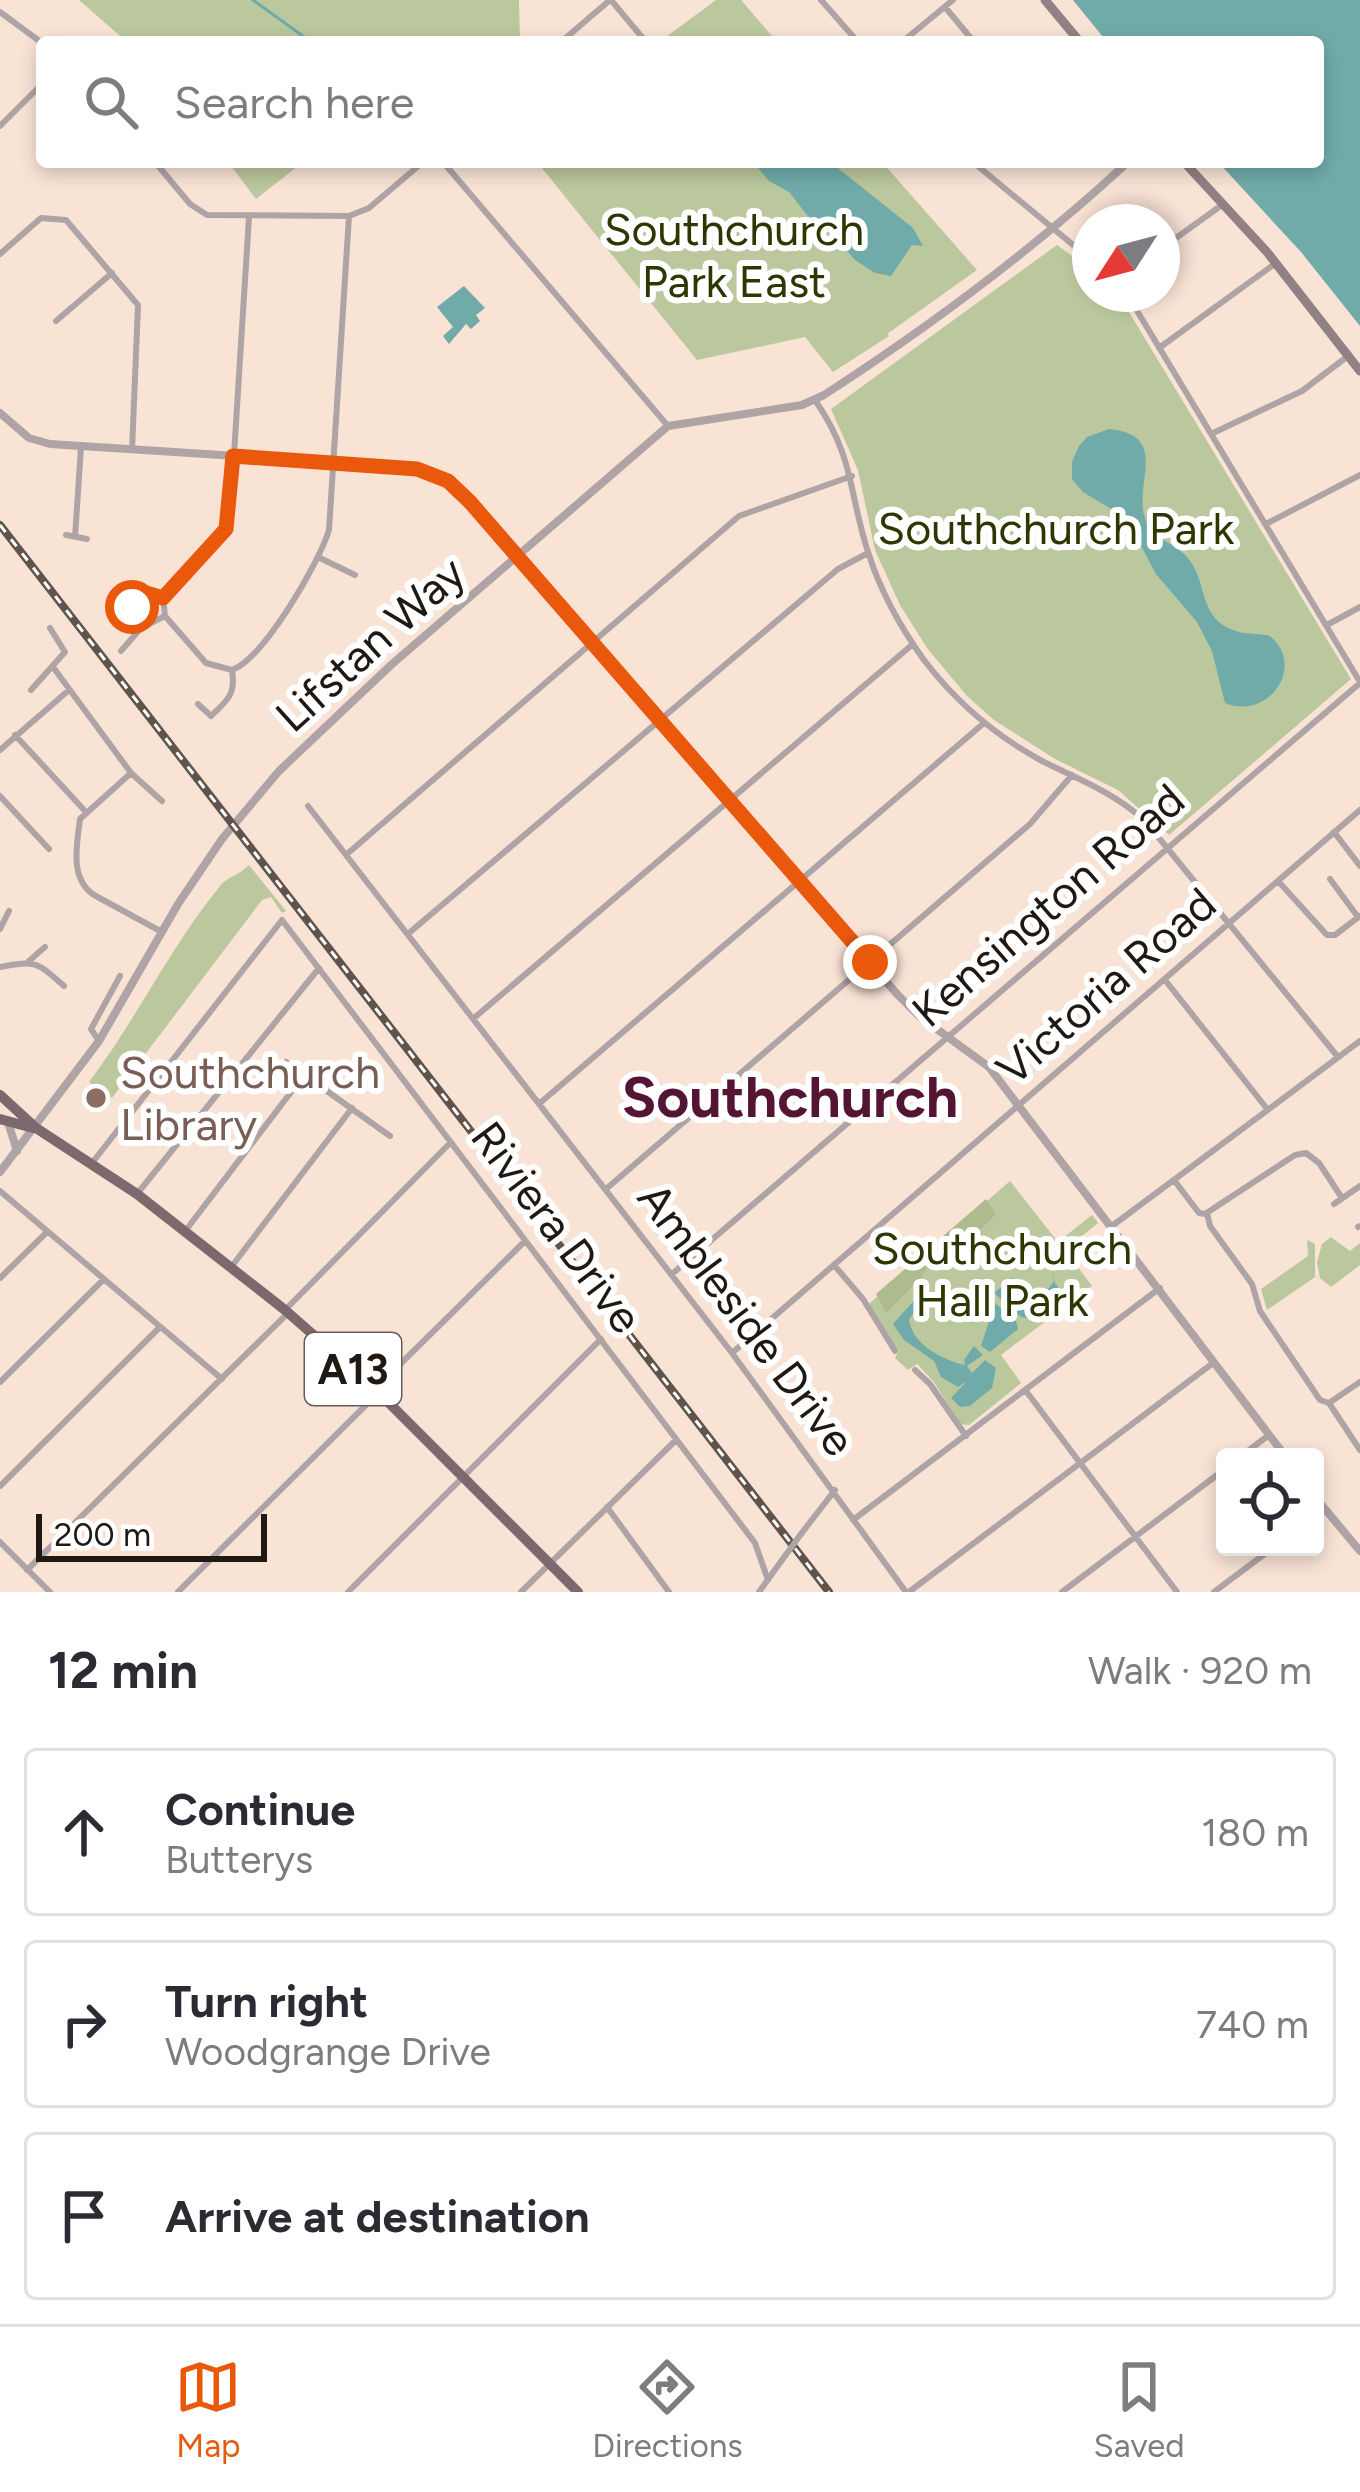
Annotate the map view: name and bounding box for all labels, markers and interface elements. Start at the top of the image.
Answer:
search box [36,36,1324,168]
icon: search [78,69,144,135]
text: Search here [174,75,414,129]
park label: Southchurch Park East [604,202,864,308]
north arrow [1072,204,1180,312]
park label: Southchurch Park [878,501,1235,555]
street label: Lifstan Way [265,545,476,743]
route start [105,580,159,634]
street label: Kensington Road [901,772,1195,1038]
street label: Victoria Road [986,876,1226,1096]
route end [843,935,897,989]
place label: Southchurch Library [120,1045,380,1151]
district label: Southchurch [622,1063,958,1131]
marker: Southchurch Library [83,1085,109,1111]
street label: Riviera Drive [460,1111,654,1343]
street label: Ambleside Drive [627,1172,867,1466]
park label: Southchurch Hall Park [872,1221,1132,1327]
road number: A13 [305,1333,401,1405]
map controls [1216,1448,1324,1556]
button: locate [1216,1448,1324,1556]
scale bar [36,1508,267,1561]
text: 200 m [54,1515,151,1554]
text: 12 min [48,1640,198,1701]
text: Walk · 920 m [1088,1647,1312,1694]
text: Continue [165,1782,355,1836]
icon: ahead [51,1799,117,1865]
text: 180 m [1201,1809,1309,1856]
text: Butterys [165,1836,313,1883]
text: Turn right [165,1974,368,2028]
icon: right [51,1991,117,2057]
text: 740 m [1196,2001,1309,2048]
text: Woodgrange Drive [165,2028,491,2075]
icon: arrive [51,2183,117,2249]
text: Arrive at destination [165,2189,589,2243]
tab: Map [175,2354,241,2465]
tab: Directions [592,2354,743,2465]
tab: Saved [1094,2354,1185,2465]

